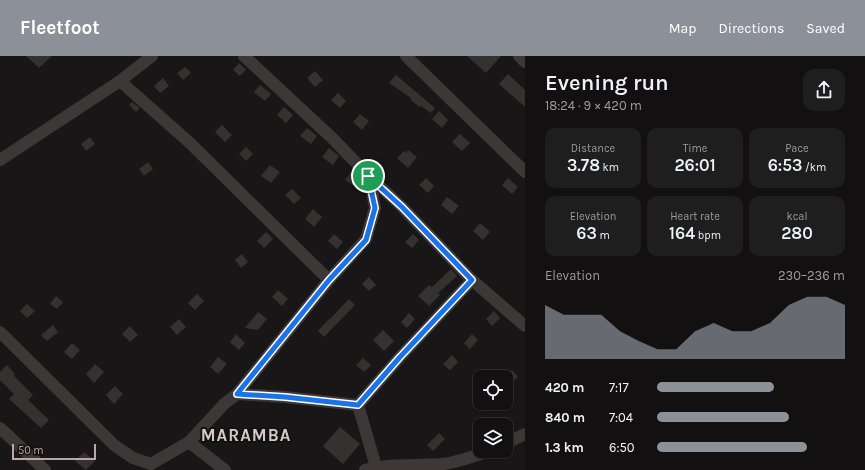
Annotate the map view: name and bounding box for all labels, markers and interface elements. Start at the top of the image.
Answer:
text: Fleetfoot [20,17,100,39]
text: Map [669,20,697,37]
text: Directions [719,20,784,37]
text: Saved [806,20,845,37]
button: share [803,69,845,111]
text: Evening run [545,70,669,96]
text: 18:24 · 9 × 420 m [545,98,642,113]
text: Distance [571,142,615,155]
text: Time [683,142,707,155]
text: Pace [785,142,809,155]
text: 3.78 [567,155,600,175]
text: 26:01 [674,155,716,175]
text: 6:53 [768,155,802,175]
pin [351,159,385,193]
text: km [600,161,619,174]
text: /km [802,161,826,174]
icon: arrive [357,165,379,187]
text: Elevation [570,210,616,223]
text: Heart rate [670,210,720,223]
text: kcal [786,210,808,223]
text: 63 [576,223,597,243]
text: 164 [669,223,695,243]
text: 280 [781,223,813,243]
text: m [597,229,610,242]
text: bpm [695,229,721,242]
text: Elevation [545,268,600,283]
text: 230–236 m [778,268,845,283]
map controls [473,370,513,458]
button: locate [473,370,513,410]
text: 420 m [545,380,584,395]
text: 7:17 [609,380,629,395]
text: 840 m [545,410,585,425]
text: 7:04 [609,410,633,425]
button: layers [473,418,513,458]
district label: MARAMBA [201,425,291,445]
text: 1.3 km [545,440,584,455]
text: 6:50 [609,440,635,455]
scale bar [12,442,96,461]
text: 50 m [18,444,44,457]

